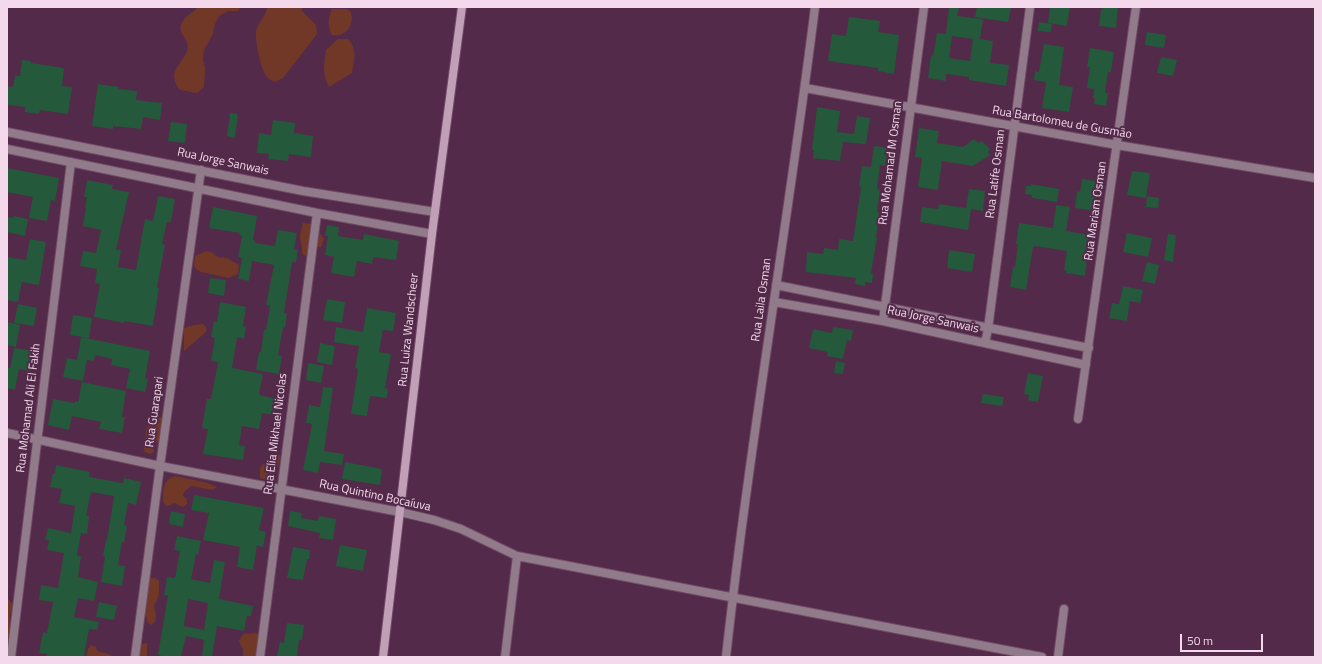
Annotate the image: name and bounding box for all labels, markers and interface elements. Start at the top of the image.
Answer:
street label: Rua Mohamad M Osman [876,100,906,226]
street label: Rua Bartolomeu de Gusmão [991,104,1133,142]
street label: Rua Latife Osman [983,129,1009,219]
street label: Rua Jorge Sanwais [176,145,270,179]
street label: Rua Mariam Osman [1082,161,1110,261]
street label: Rua Laila Osman [749,257,775,343]
street label: Rua Luiza Wandscheer [396,273,422,387]
street label: Rua Jorge Sanwais [886,303,980,337]
street label: Rua Mohamad Ali El Fakih [14,343,44,473]
street label: Rua Elia Mikhael Nicolas [261,373,291,495]
street label: Rua Guarapari [143,376,167,448]
street label: Rua Quintino Bocaíuva [318,477,432,515]
scale bar [1182,626,1265,652]
text: 50 m [1187,631,1213,650]

